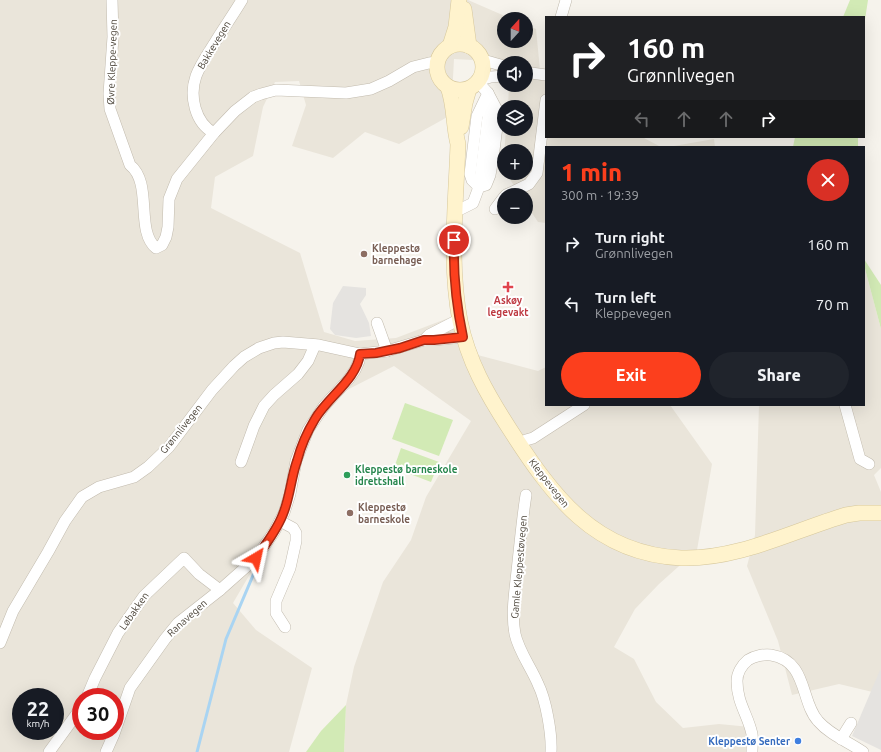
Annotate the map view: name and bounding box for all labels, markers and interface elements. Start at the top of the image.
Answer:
north arrow [497,12,533,48]
map controls [497,12,533,224]
street label: Øvre Kleppe-vegen [105,19,119,105]
street label: Bakkevegen [195,19,233,71]
icon: right [561,32,613,84]
text: 160 m [627,32,705,63]
button: sound [497,56,533,92]
text: Grønnlivegen [627,65,735,85]
button: layers [497,100,533,136]
icon: left [631,108,653,130]
icon: ahead [673,108,695,130]
icon: ahead [715,108,737,130]
icon: right [757,108,779,130]
button: + [497,144,533,180]
text: 1 min [561,159,622,186]
button: close [807,159,849,201]
button: − [497,188,533,224]
text: 300 m · 19:39 [561,188,639,202]
pin [437,223,471,257]
icon: arrive [443,229,465,251]
text: Turn right [595,229,665,246]
icon: right [561,233,583,255]
text: 160 m [807,236,849,253]
place label: Kleppestø barnehage [372,243,422,266]
text: Grønnlivegen [595,246,673,260]
marker: Kleppestø barnehage [359,249,369,259]
marker: Askøy legevakt [502,281,514,293]
text: Turn left [595,289,656,306]
icon: left [561,293,583,315]
place label: Askøy legevakt [488,295,529,318]
text: 70 m [816,296,849,313]
text: Kleppevegen [595,306,671,320]
button: Exit [561,352,701,398]
button: Share [709,352,849,398]
street label: Grønnlivegen [158,402,204,456]
street label: Kleppevegen [527,456,571,510]
place label: Kleppestø barneskole idrettshall [355,464,458,487]
marker: Kleppestø barneskole idrettshall [342,470,352,480]
place label: Kleppestø barneskole [358,502,410,525]
marker: Kleppestø barneskole [345,508,355,518]
street label: Gamle Kleppestøvegen [509,515,529,619]
position arrow [235,537,277,579]
street label: Løbakken [117,590,151,632]
street label: Ranavegen [165,597,209,639]
speed limit sign: 30 [72,688,124,740]
text: 22 [27,697,49,720]
text: km/h [26,718,50,729]
place label: Kleppestø Senter [708,736,791,747]
marker: Kleppestø Senter [793,736,803,746]

